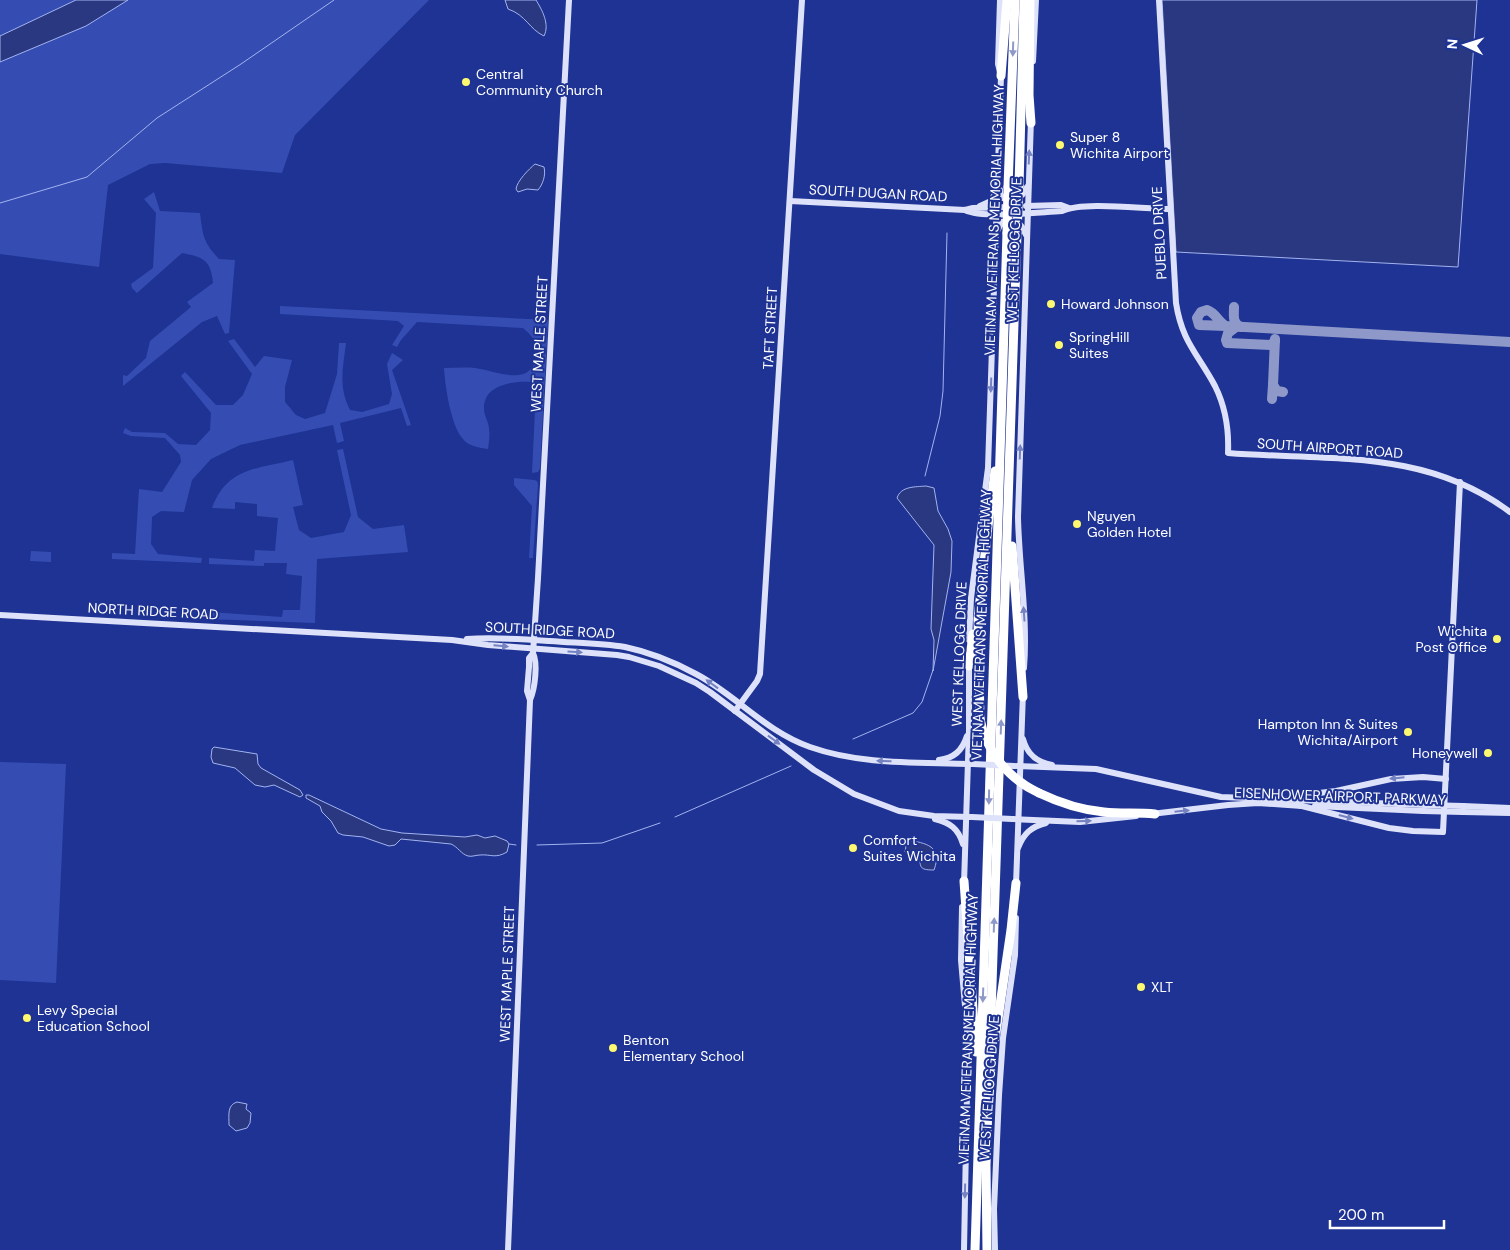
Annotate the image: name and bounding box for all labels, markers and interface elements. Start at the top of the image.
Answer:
north arrow [1440,20,1490,70]
text: N [1443,38,1461,50]
one-way arrow [1009,41,1017,57]
place label: Central Community Church [476,65,603,99]
marker: Central Community Church [460,76,472,88]
street label: VIETNAM VETERANS MEMORIAL HIGHWAY [980,84,1008,356]
place label: Super 8 Wichita Airport [1070,128,1169,162]
marker: Super 8 Wichita Airport [1054,139,1066,151]
one-way arrow [1026,149,1034,165]
street label: WEST KELLOGG DRIVE [1002,177,1026,323]
street label: SOUTH DUGAN ROAD [808,180,948,206]
street label: PUEBLO DRIVE [1148,186,1170,280]
street label: WEST MAPLE STREET [526,275,552,413]
street label: TAFT STREET [759,286,781,370]
place label: Howard Johnson [1061,295,1169,313]
marker: Howard Johnson [1045,298,1057,310]
place label: SpringHill Suites [1069,328,1129,362]
marker: SpringHill Suites [1053,339,1065,351]
one-way arrow [987,377,995,393]
street label: SOUTH AIRPORT ROAD [1256,434,1404,462]
one-way arrow [1017,443,1025,459]
street label: VIETNAM VETERANS MEMORIAL HIGHWAY [967,489,995,761]
place label: Nguyen Golden Hotel [1087,507,1171,541]
marker: Nguyen Golden Hotel [1071,518,1083,530]
street label: WEST KELLOGG DRIVE [947,581,971,727]
street label: NORTH RIDGE ROAD [87,599,219,623]
one-way arrow [1020,605,1028,621]
street label: SOUTH RIDGE ROAD [485,618,615,642]
place label: Wichita Post Office [1416,622,1487,656]
marker: Wichita Post Office [1491,633,1503,645]
one-way arrow [494,643,510,651]
one-way arrow [567,649,583,657]
one-way arrow [706,679,719,690]
place label: Hampton Inn & Suites Wichita/Airport [1258,715,1398,749]
one-way arrow [997,719,1005,735]
marker: Hampton Inn & Suites Wichita/Airport [1402,726,1414,738]
one-way arrow [767,735,781,745]
place label: Honeywell [1412,744,1478,762]
marker: Honeywell [1482,747,1494,759]
one-way arrow [876,757,892,765]
one-way arrow [1389,775,1405,783]
street label: EISENHOWER AIRPORT PARKWAY [1234,783,1446,809]
one-way arrow [985,789,993,805]
one-way arrow [1174,807,1190,815]
one-way arrow [1338,813,1353,821]
one-way arrow [1076,817,1092,825]
place label: Comfort Suites Wichita [863,831,956,865]
marker: Comfort Suites Wichita [847,842,859,854]
street label: VIETNAM VETERANS MEMORIAL HIGHWAY [954,893,982,1165]
street label: WEST MAPLE STREET [496,905,518,1043]
one-way arrow [991,916,999,932]
place label: XLT [1151,978,1173,996]
marker: XLT [1135,981,1147,993]
one-way arrow [978,987,986,1003]
place label: Levy Special Education School [37,1001,150,1035]
marker: Levy Special Education School [21,1012,33,1024]
street label: WEST KELLOGG DRIVE [975,1015,1003,1161]
place label: Benton Elementary School [623,1031,744,1065]
marker: Benton Elementary School [607,1042,619,1054]
one-way arrow [961,1184,969,1200]
scale bar [1330,1198,1444,1230]
text: 200 m [1338,1205,1384,1225]

